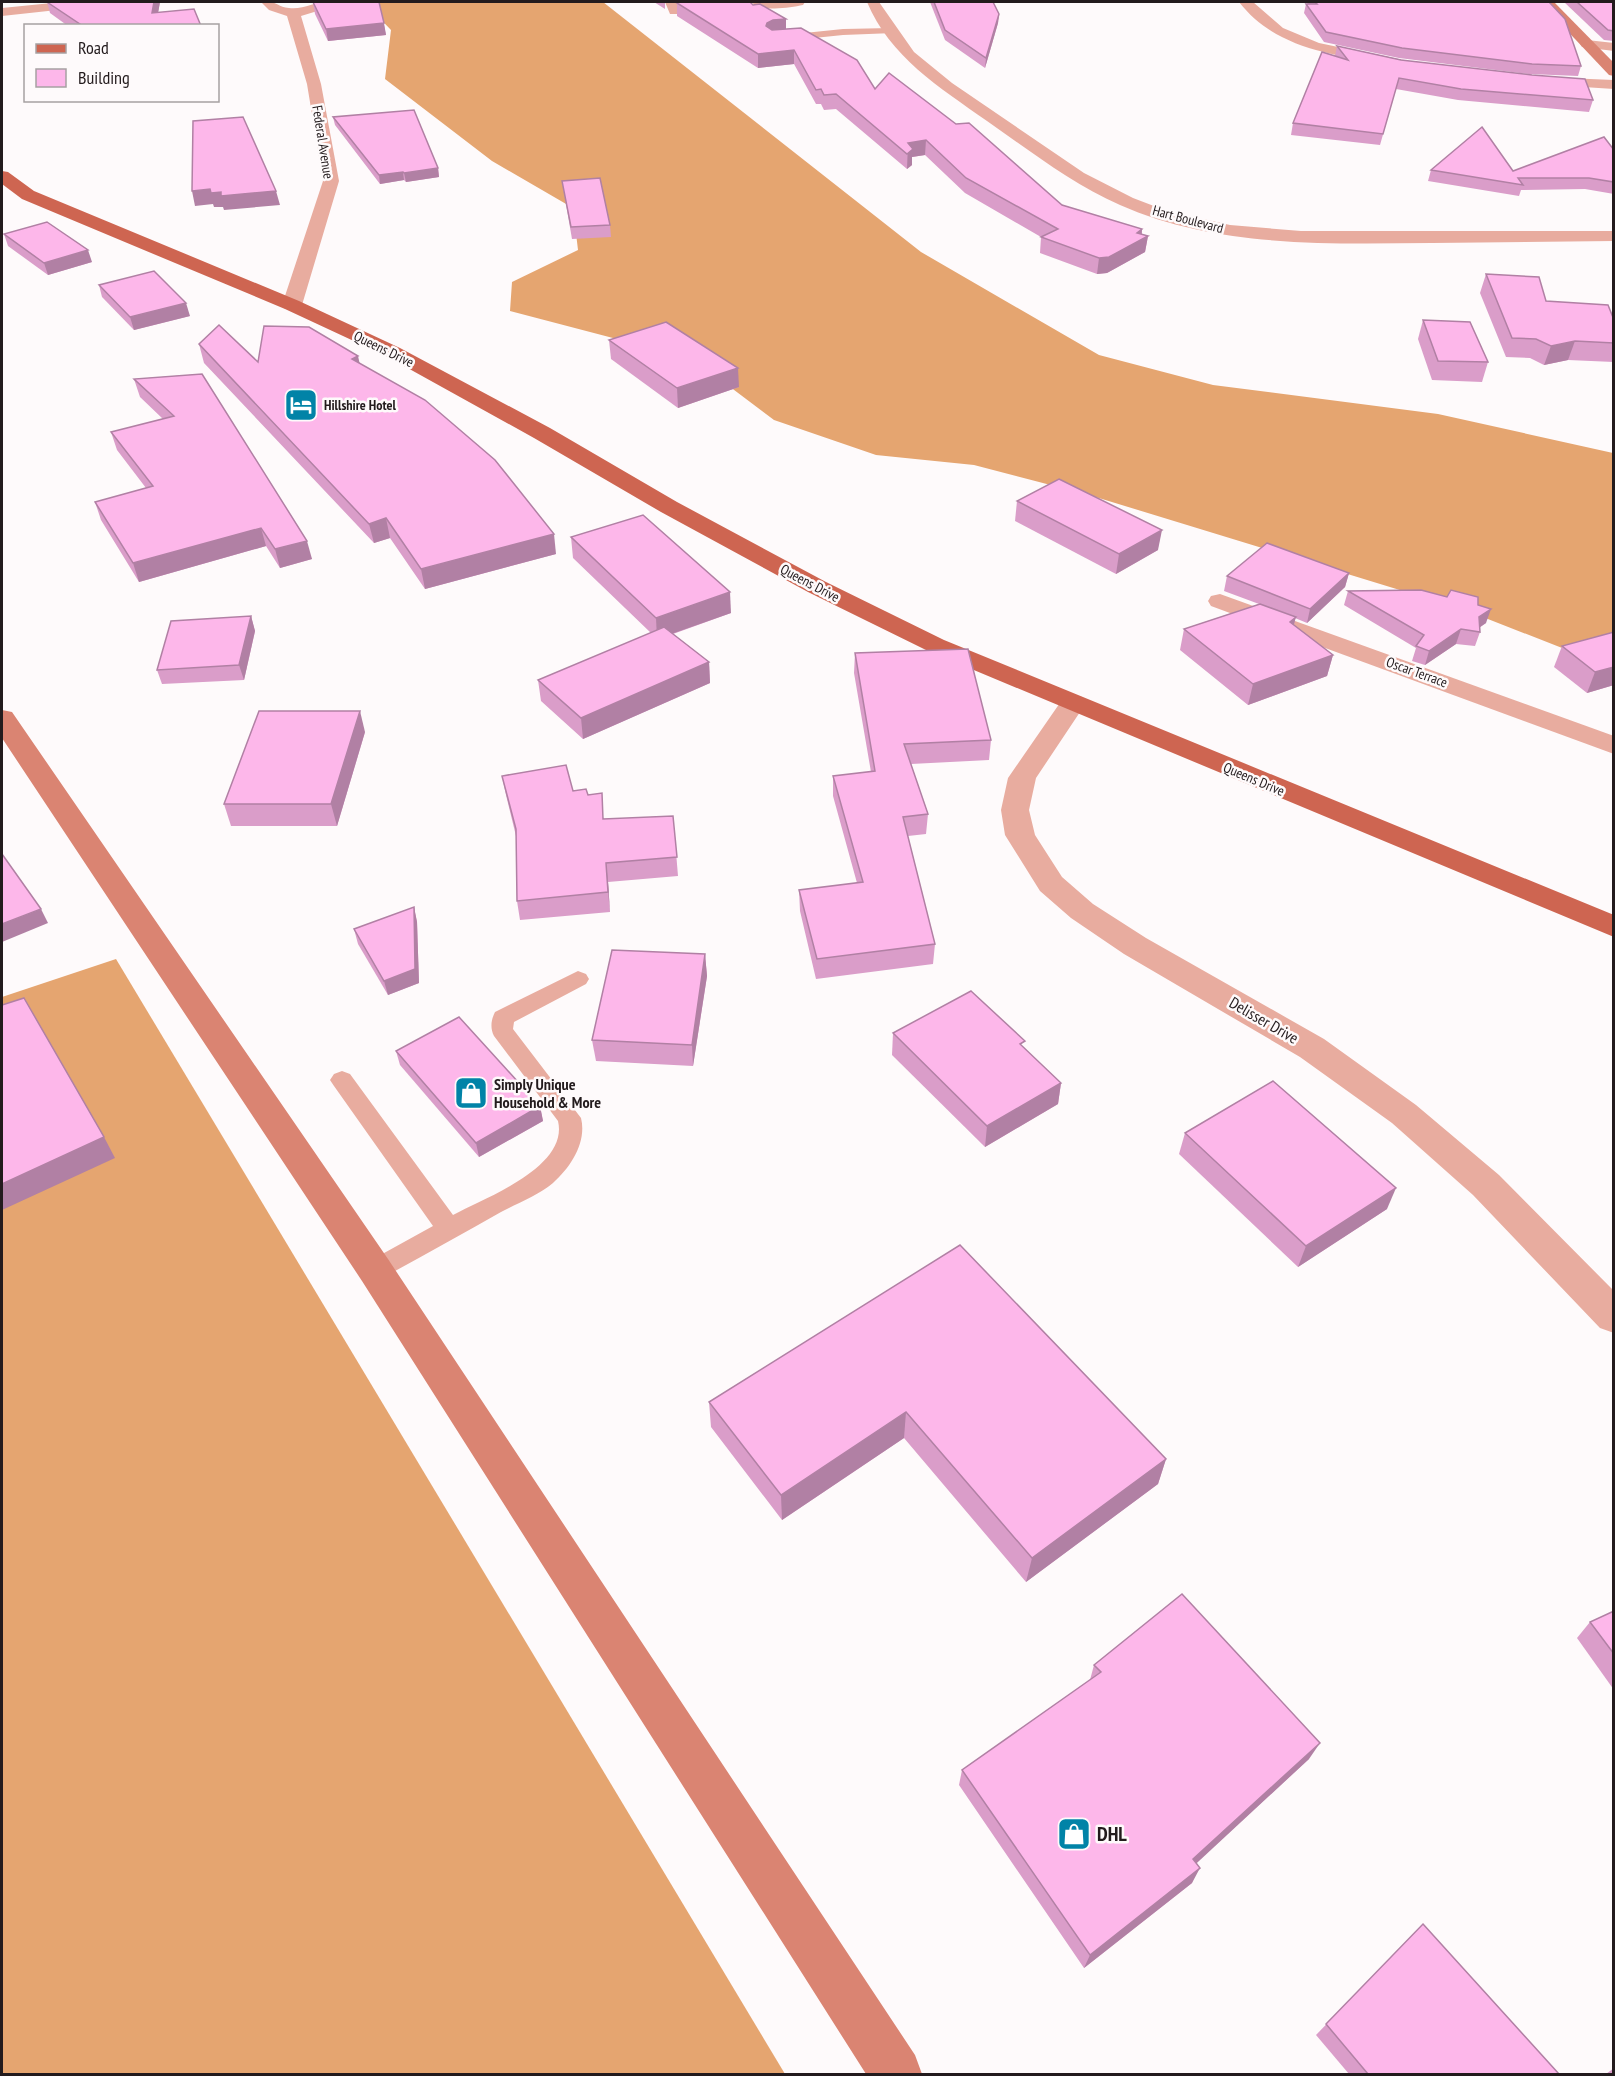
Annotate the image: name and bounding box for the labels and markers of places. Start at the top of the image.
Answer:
hotel icon: Hillshire Hotel [283,387,319,423]
place label: Hillshire Hotel [324,396,396,414]
place label: Simply Unique Household & More [494,1074,601,1112]
shop icon: Simply Unique Household & More [453,1075,489,1111]
shop icon: DHL [1056,1816,1092,1852]
place label: DHL [1097,1821,1127,1847]

